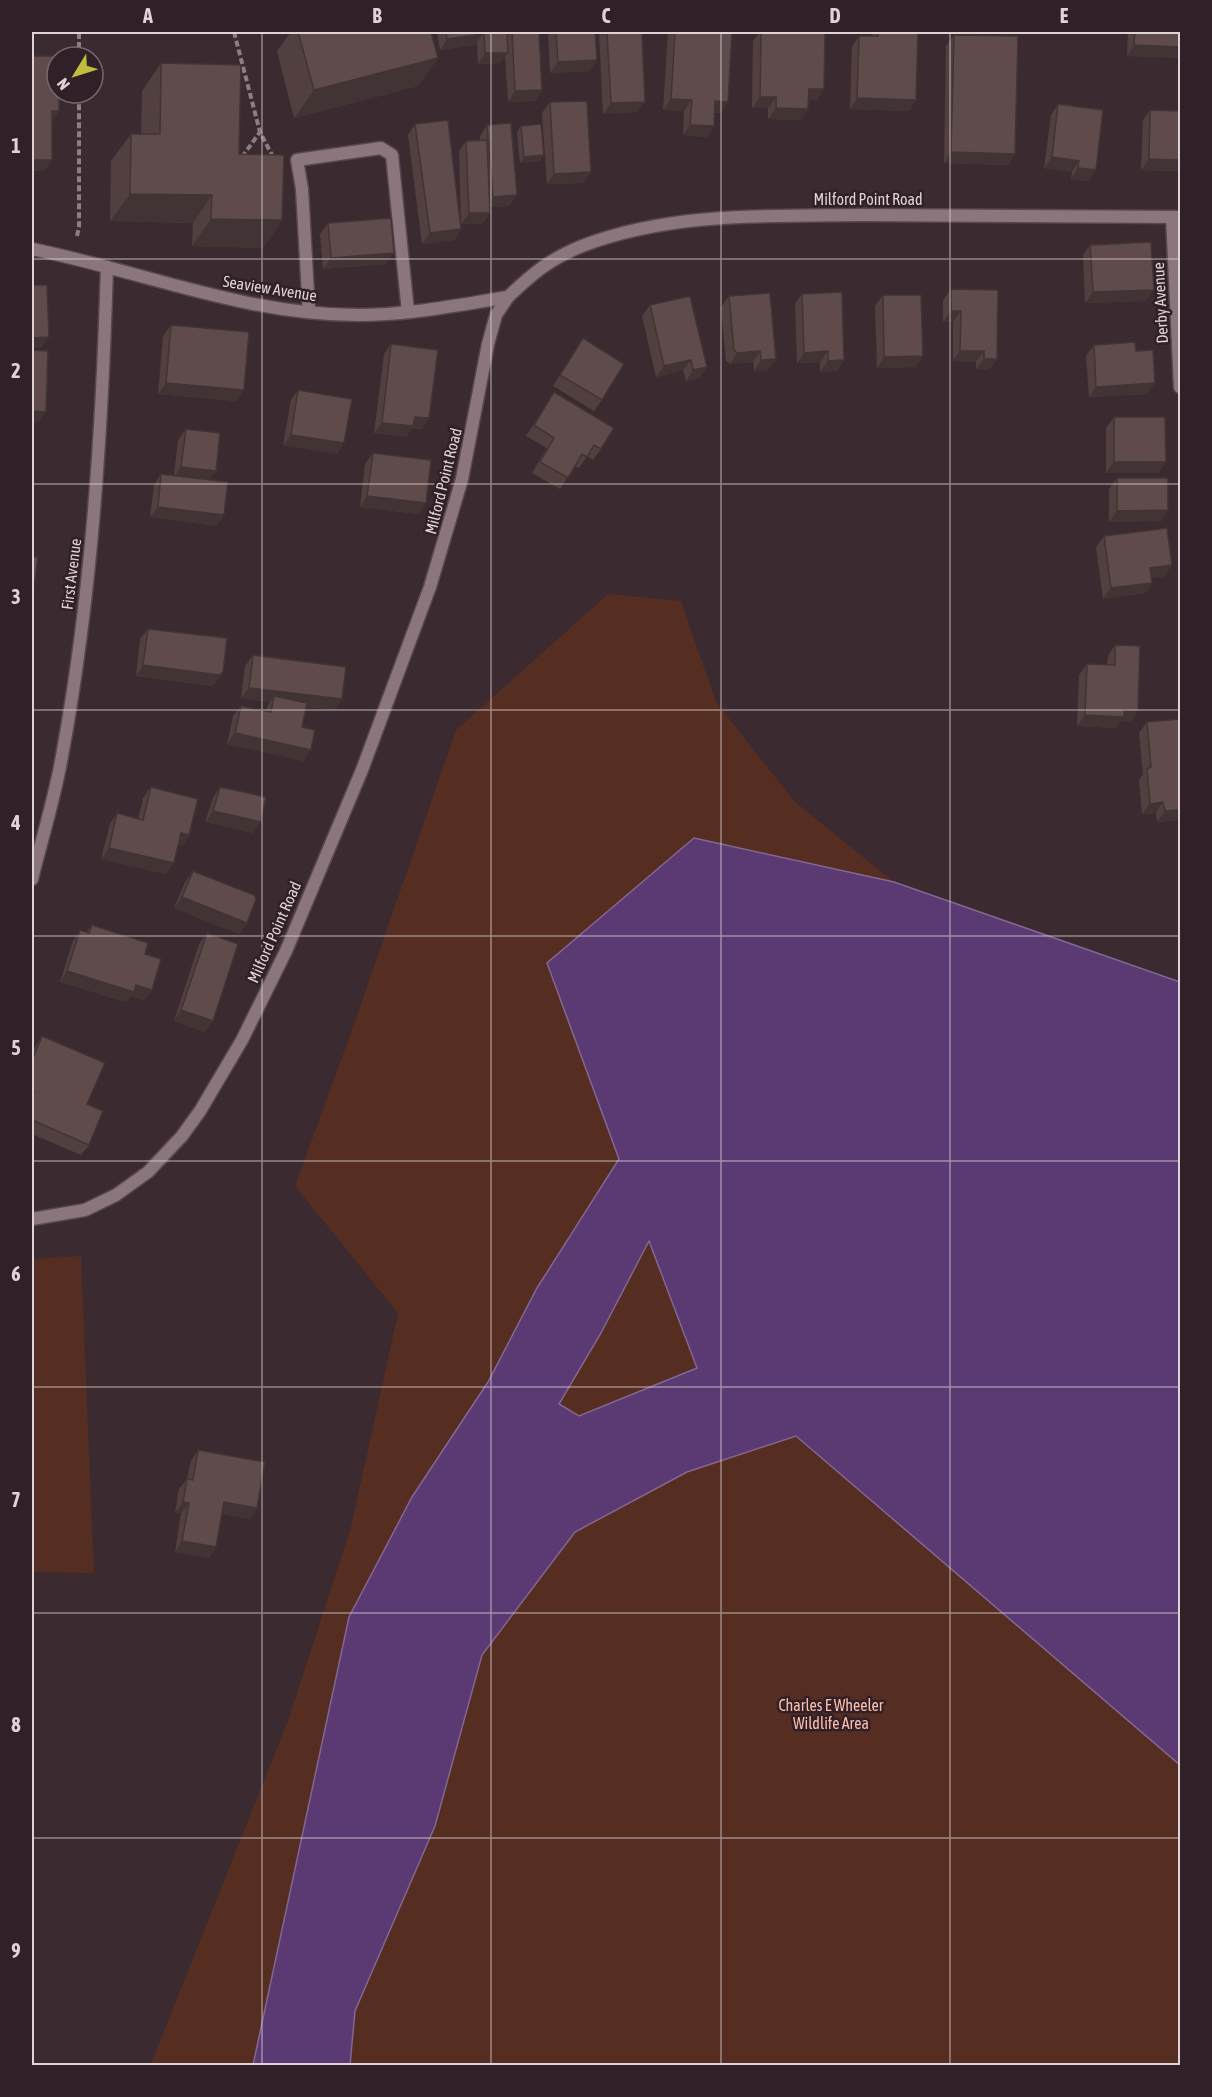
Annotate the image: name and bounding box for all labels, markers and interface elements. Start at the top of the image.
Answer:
text: A [142,4,153,27]
text: B [372,4,382,27]
text: C [602,4,611,27]
text: D [829,4,841,27]
text: E [1060,4,1069,27]
north arrow [45,45,105,105]
text: N [53,75,73,94]
text: 1 [11,134,21,157]
street label: Milford Point Road [813,190,923,208]
street label: Derby Avenue [1149,262,1172,344]
street label: Seaview Avenue [222,272,318,304]
text: 2 [11,359,21,382]
street label: Milford Point Road [421,426,465,536]
street label: First Avenue [58,537,84,611]
text: 3 [11,585,21,608]
text: 4 [10,811,21,834]
street label: Milford Point Road [244,879,304,985]
text: 5 [11,1036,21,1059]
text: 6 [11,1262,21,1285]
text: 7 [11,1488,21,1511]
park label: Charles E Wheeler Wildlife Area [778,1696,884,1732]
text: 8 [11,1713,21,1736]
text: 9 [11,1939,21,1962]

